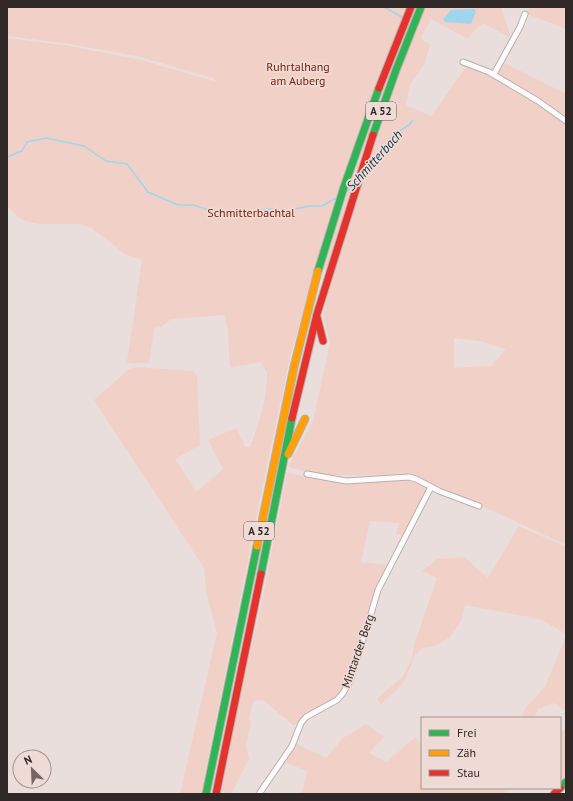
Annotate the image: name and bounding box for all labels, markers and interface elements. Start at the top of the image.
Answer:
park label: Ruhrtalhang am Auberg [266,59,330,88]
road number: A 52 [366,102,396,120]
water label: Schmitterbach [343,126,406,194]
park label: Schmitterbachtal [207,205,295,220]
road number: A 52 [244,522,274,540]
street label: Mintarder Berg [338,612,377,690]
legend [421,717,561,789]
text: Frei [457,725,477,740]
text: Zäh [457,745,476,760]
north arrow [12,749,52,789]
text: N [22,752,34,768]
text: Stau [457,765,480,780]

